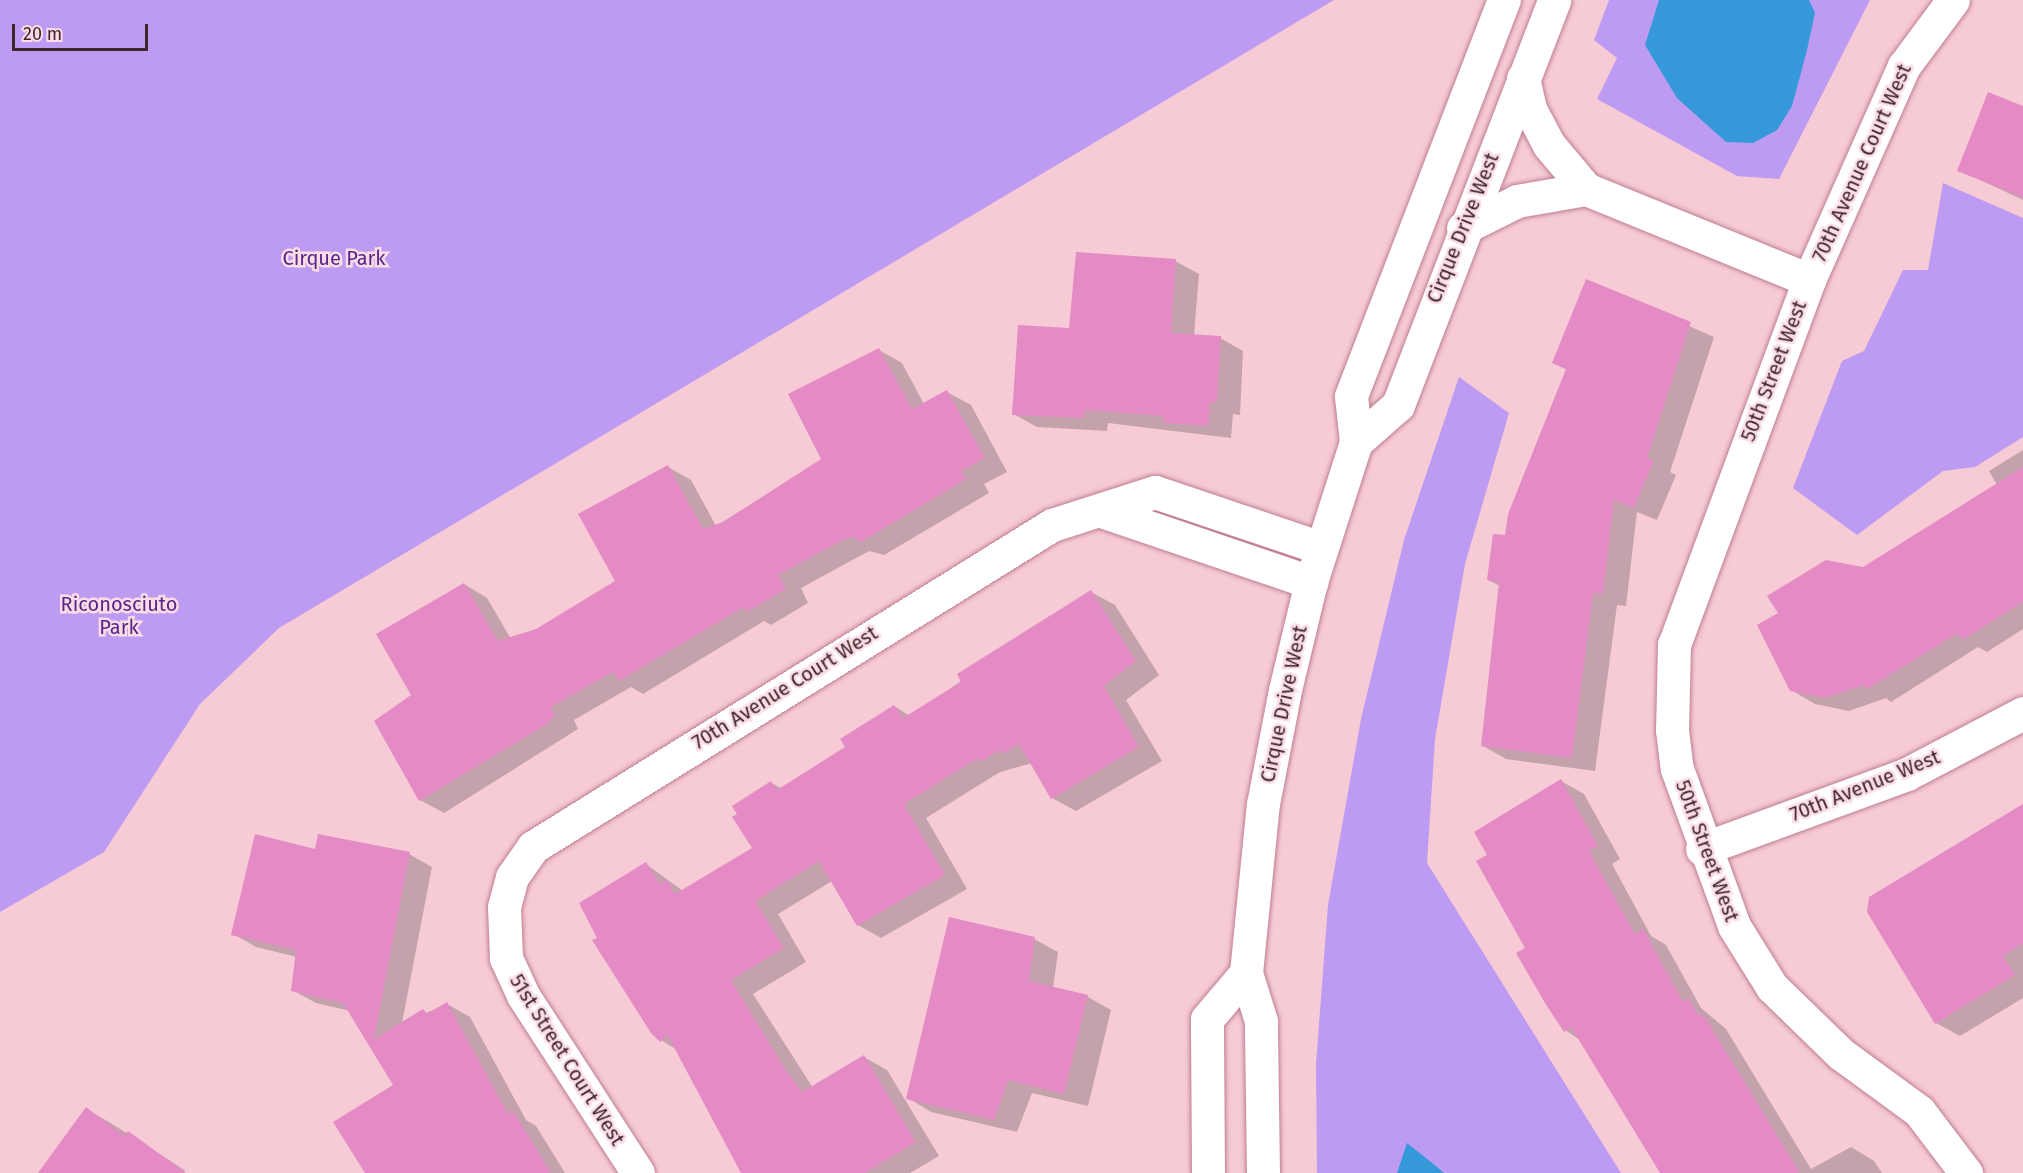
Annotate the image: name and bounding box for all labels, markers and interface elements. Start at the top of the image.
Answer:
scale bar [15,12,152,50]
text: 20 m [23,23,62,45]
street label: 70th Avenue Court West [1808,60,1916,266]
street label: Cirque Drive West [1422,149,1504,307]
park label: Cirque Park [282,246,386,270]
street label: 50th Street West [1736,297,1812,445]
park label: Riconosciuto Park [61,593,177,640]
street label: 70th Avenue Court West [688,621,882,755]
street label: Cirque Drive West [1256,623,1312,785]
street label: 70th Avenue West [1787,745,1943,827]
street label: 50th Street West [1670,777,1744,925]
street label: 51st Street Court West [505,970,629,1150]

